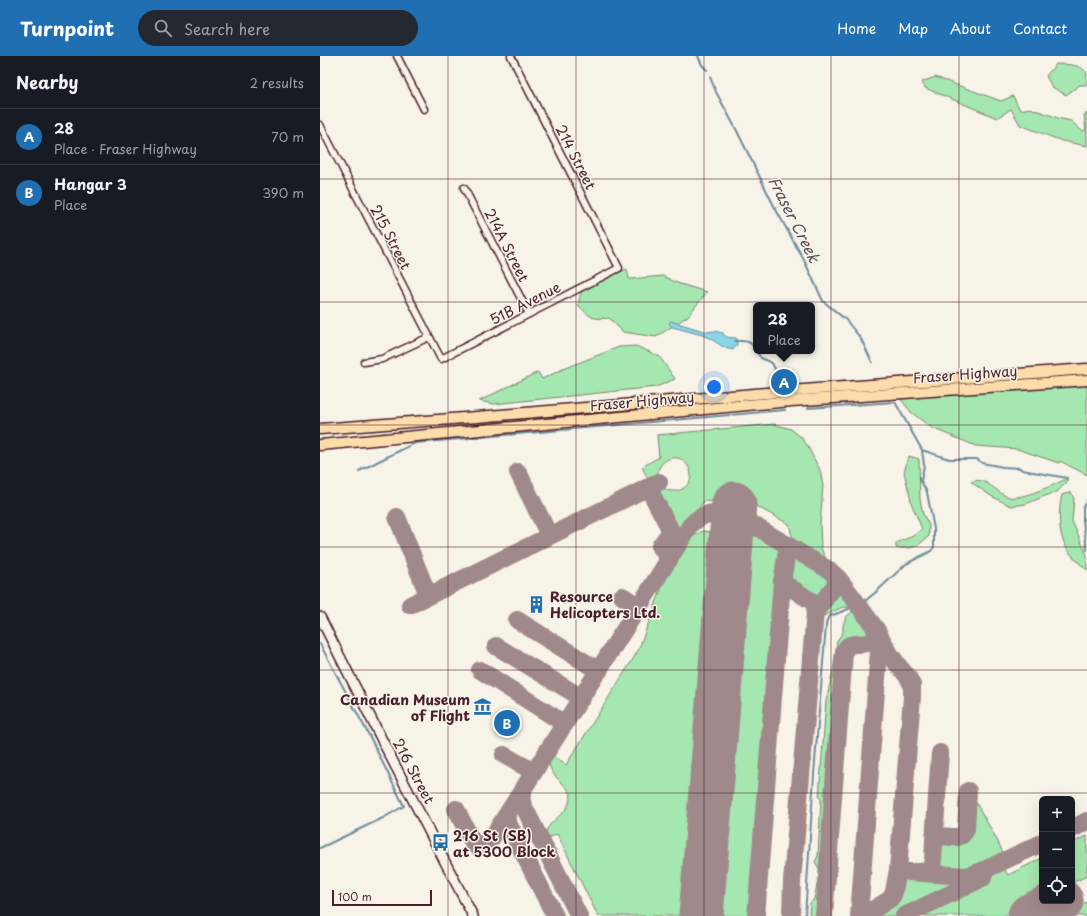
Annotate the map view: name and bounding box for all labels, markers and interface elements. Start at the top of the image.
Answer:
search box [138,10,418,46]
text: Turnpoint [20,14,114,42]
icon: search [152,17,174,39]
text: Search here [184,17,270,40]
text: Home [837,18,876,39]
text: Map [898,18,928,39]
text: About [950,18,991,39]
text: Contact [1013,18,1067,39]
text: Nearby [16,69,78,95]
text: 2 results [250,73,304,92]
text: 28 [54,116,74,139]
street label: 214 Street [551,121,602,193]
text: A [24,127,34,146]
text: 70 m [271,127,304,146]
text: Place · Fraser Highway [54,139,197,158]
text: Hangar 3 [54,172,127,195]
water label: Fraser Creek [763,172,827,267]
text: B [25,183,33,202]
text: 390 m [262,183,304,202]
text: Place [54,195,87,214]
street label: 215 Street [366,201,416,273]
street label: 214A Street [480,205,535,286]
street label: 51B Avenue [486,276,564,330]
popup [753,302,815,354]
text: 28 [767,307,787,330]
text: Place [767,330,801,349]
street label: Fraser Highway [912,360,1018,388]
pin: A [771,367,797,397]
your location [704,377,724,397]
street label: Fraser Highway [589,386,695,416]
place label: Resource Helicopters Ltd. [550,586,660,623]
building icon: Resource Helicopters Ltd. [527,594,547,614]
place label: Canadian Museum of Flight [340,689,470,726]
museum icon: Canadian Museum of Flight [473,697,493,717]
pin: B [494,708,520,738]
street label: 216 Street [388,735,440,808]
map controls [1039,796,1075,904]
button: + [1039,796,1075,832]
place label: 216 St (SB) at 5300 Block [453,825,556,862]
button: − [1039,832,1075,868]
bus stop icon: 216 St (SB) at 5300 Block [430,833,450,853]
button: locate [1039,868,1075,904]
scale bar [332,888,432,907]
text: 100 m [338,888,372,905]

